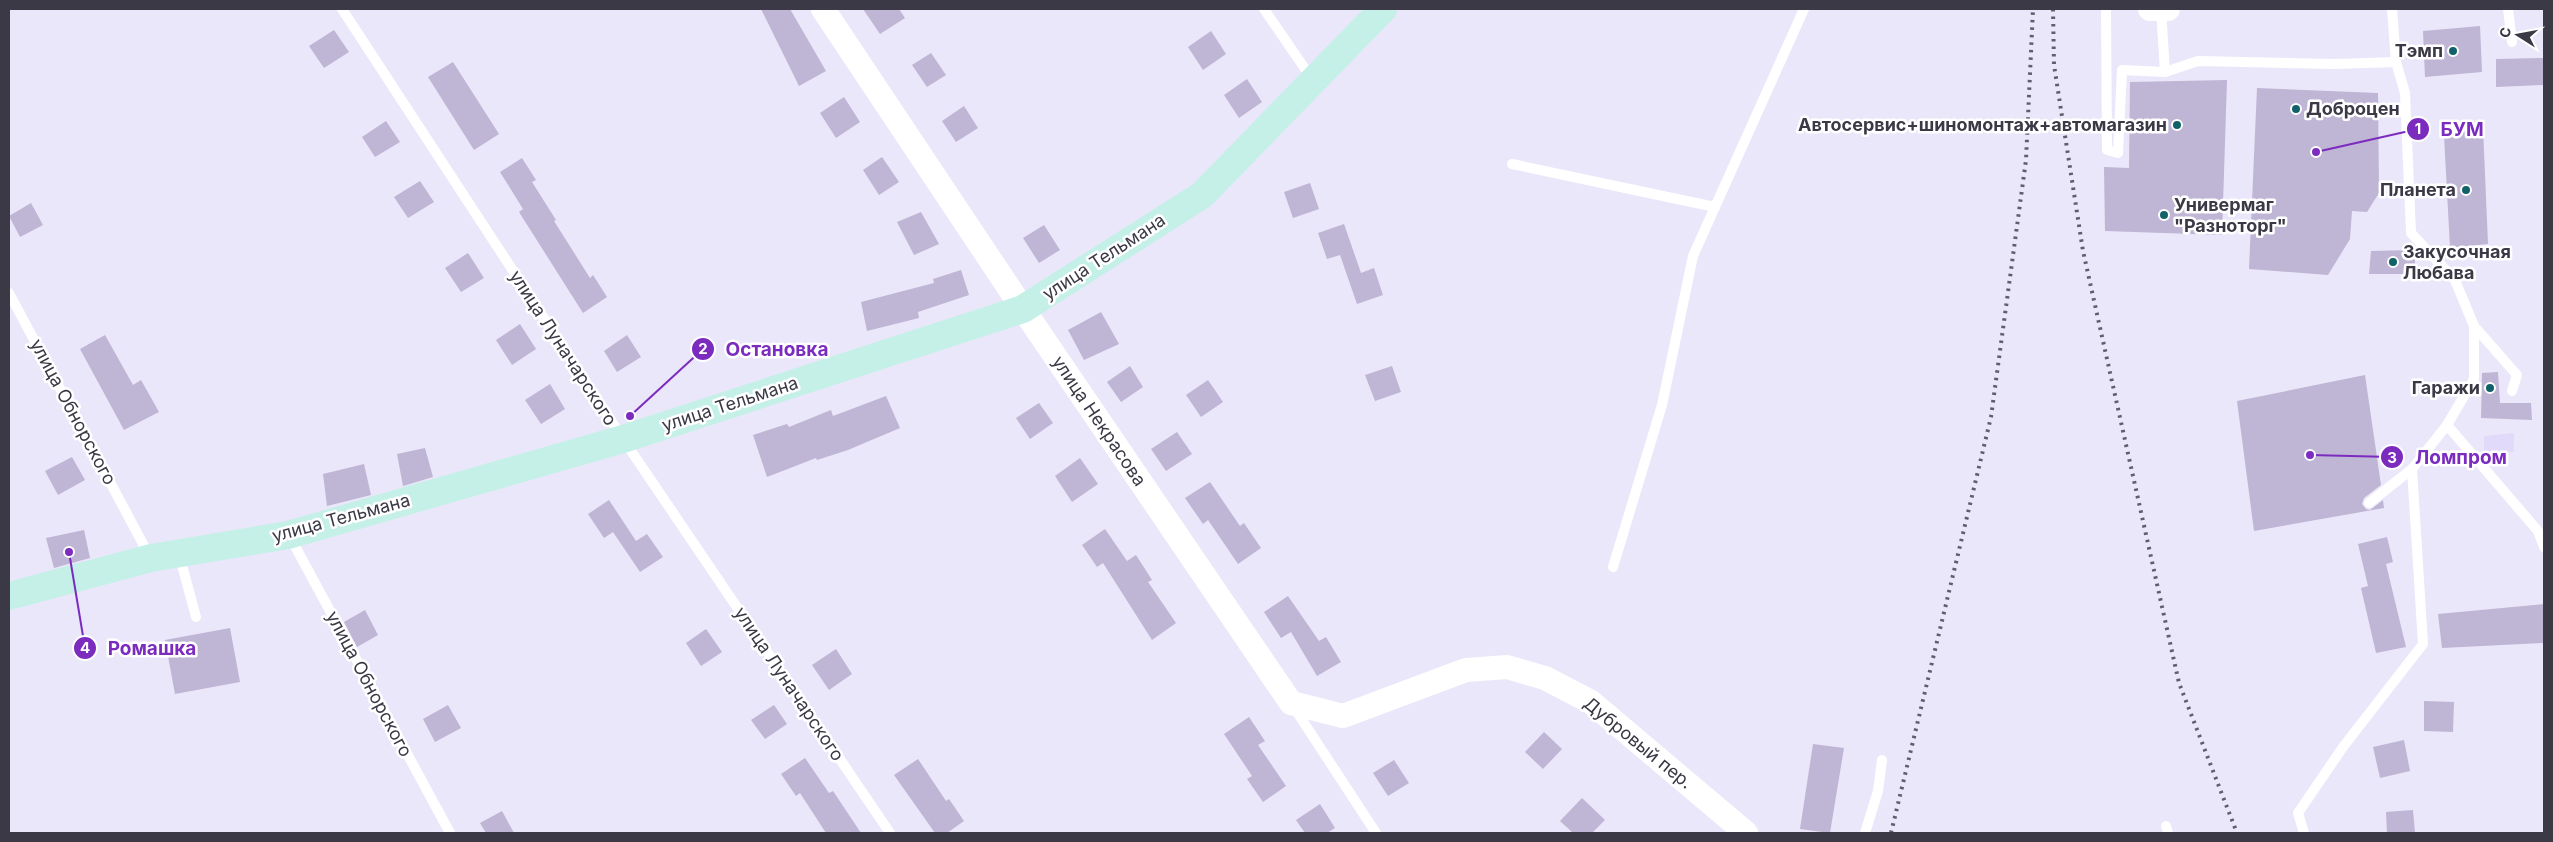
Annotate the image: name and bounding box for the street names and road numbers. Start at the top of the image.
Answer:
street label: улица Тельмана [1038,209,1169,304]
street label: улица Луначарского [505,266,621,429]
street label: улица Обнорского [26,335,121,488]
street label: улица Некрасова [1048,352,1151,490]
street label: улица Тельмана [659,372,801,435]
street label: улица Тельмана [270,489,412,546]
street label: улица Луначарского [730,603,849,765]
street label: улица Обнорского [322,607,417,760]
street label: Дубровый пер. [1580,692,1697,793]

